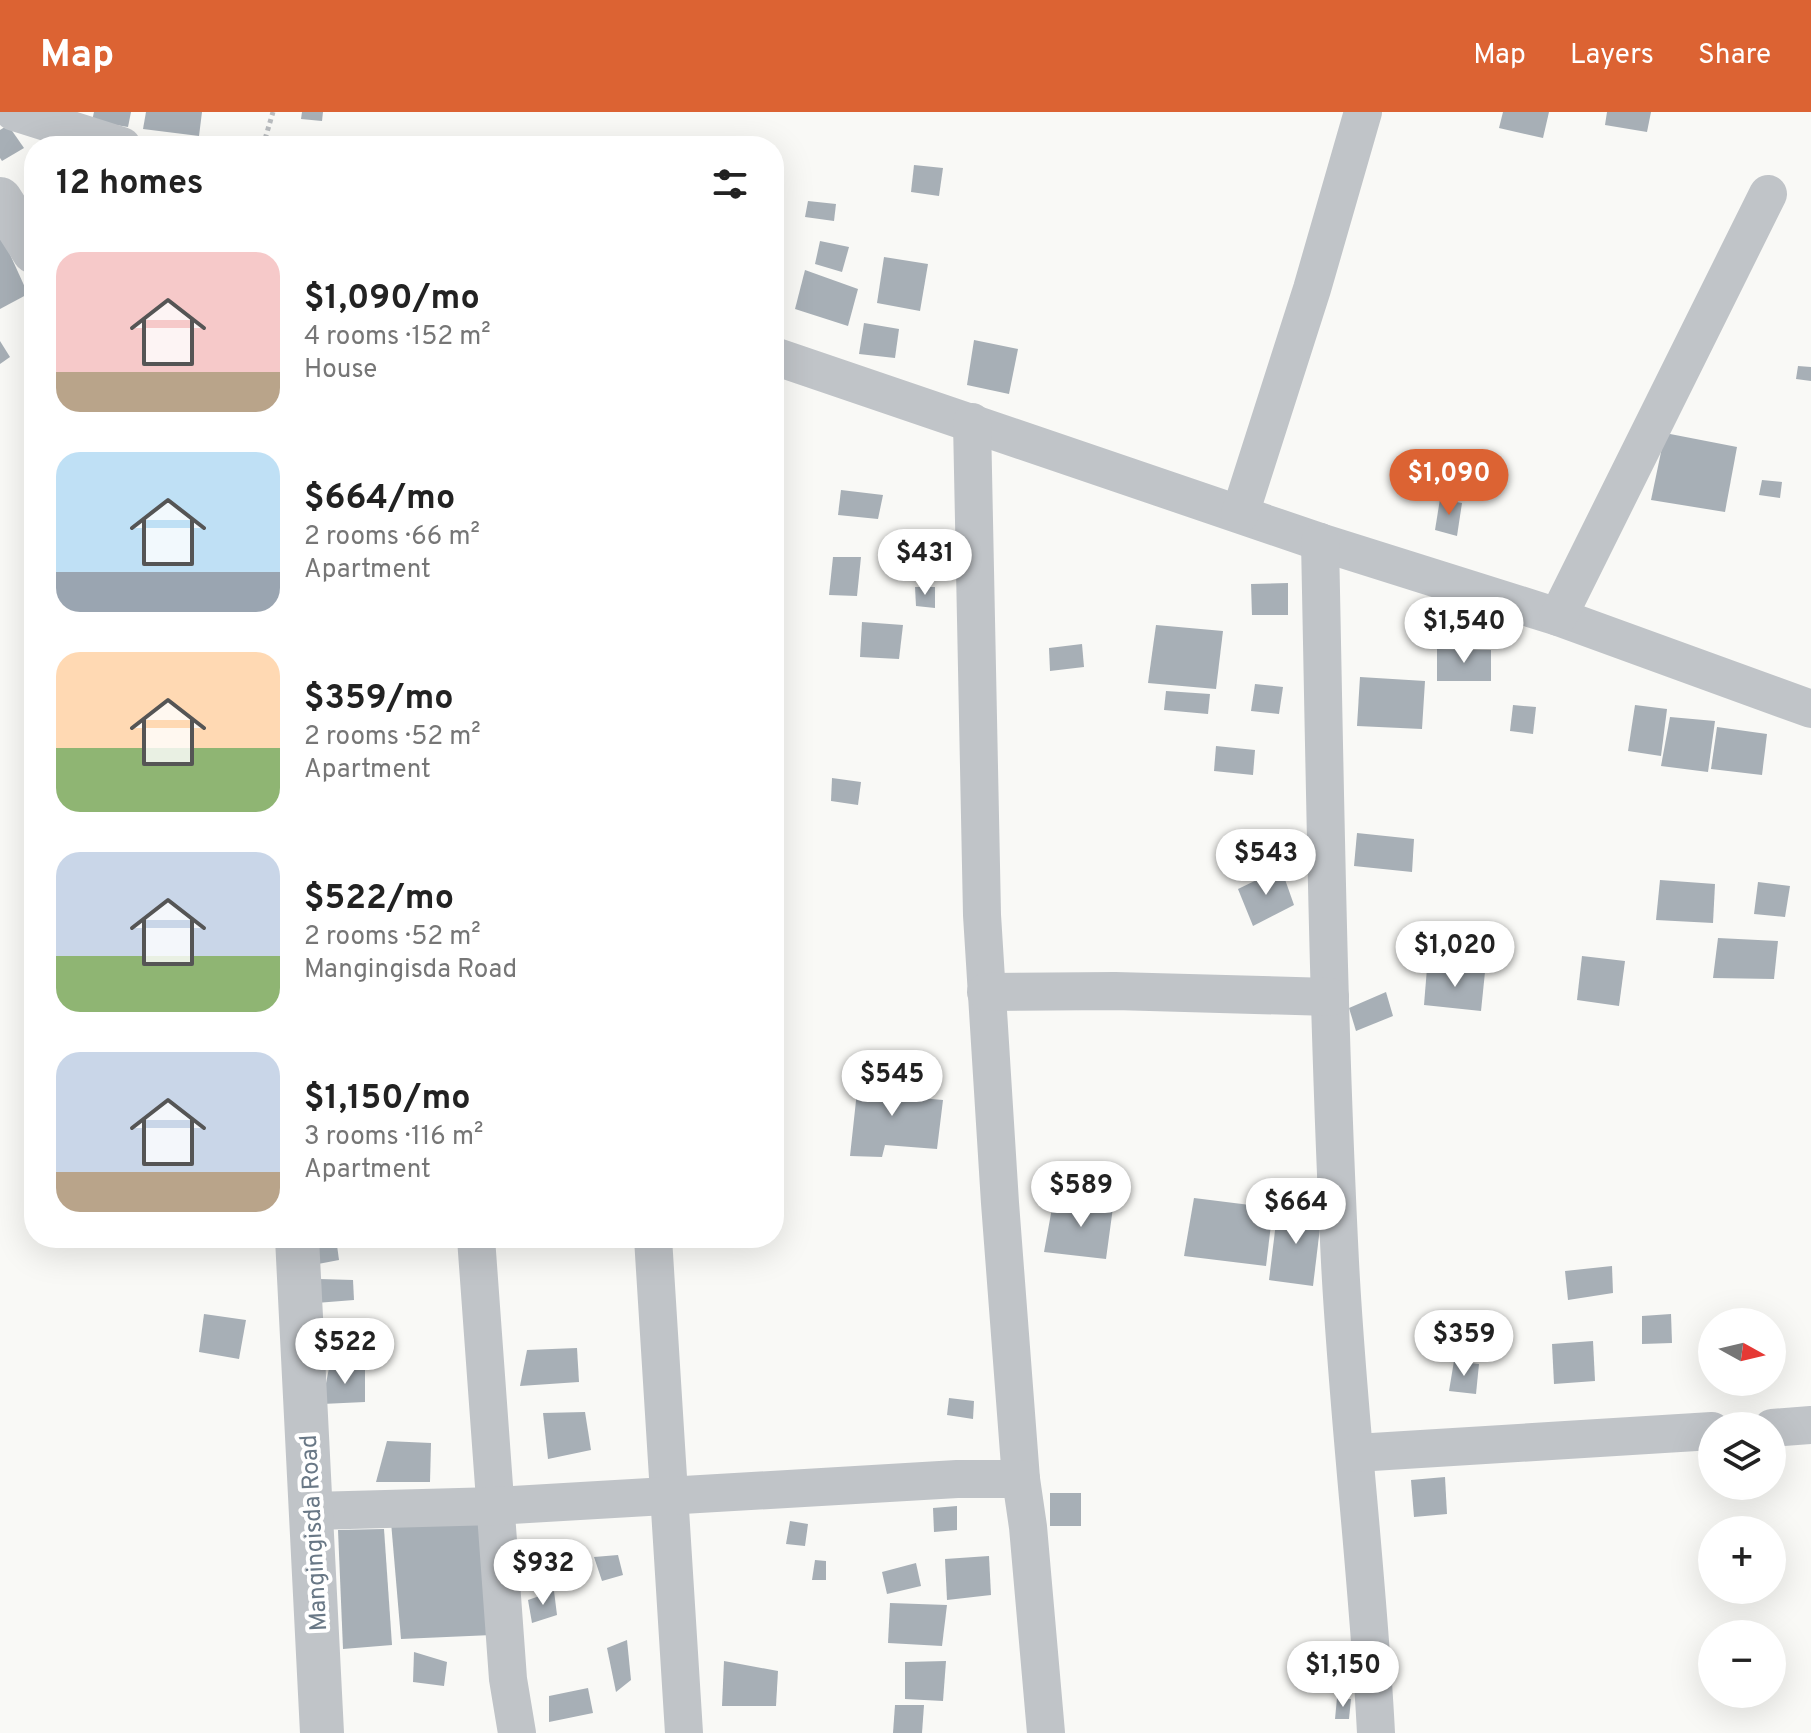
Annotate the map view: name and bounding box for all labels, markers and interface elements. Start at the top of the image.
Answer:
text: Map [40,32,114,81]
text: Map [1473,38,1526,74]
text: Layers [1570,38,1654,74]
text: Share [1698,38,1771,74]
icon: filters [708,162,752,206]
text: 12 homes [56,163,203,206]
text: $1,090/mo [304,278,480,321]
icon: home [120,284,216,380]
text: 4 rooms · 152 m² [304,321,491,354]
text: House [304,354,377,387]
pin: $1,090 [1384,449,1514,517]
text: $1,090 [1407,458,1491,491]
text: $664/mo [304,478,455,521]
icon: home [120,484,216,580]
text: 2 rooms · 66 m² [304,521,480,554]
pin: $431 [878,529,972,597]
text: $431 [896,538,954,571]
text: Apartment [304,554,431,587]
pin: $1,540 [1399,597,1529,665]
text: $1,540 [1422,606,1506,639]
text: $359/mo [304,678,454,721]
icon: home [120,684,216,780]
text: 2 rooms · 52 m² [304,721,481,754]
text: Apartment [304,754,431,787]
pin: $543 [1219,829,1313,897]
text: $543 [1234,838,1298,871]
text: $522/mo [304,878,454,921]
icon: home [120,884,216,980]
text: 2 rooms · 52 m² [304,921,481,954]
pin: $1,020 [1390,921,1520,989]
text: $1,020 [1414,930,1496,963]
text: Mangingisda Road [304,954,517,987]
pin: $545 [845,1050,939,1118]
text: $545 [860,1059,924,1092]
text: $1,150/mo [304,1078,471,1121]
icon: home [120,1084,216,1180]
text: 3 rooms · 116 m² [304,1121,483,1154]
text: Apartment [304,1154,431,1187]
pin: $589 [1034,1161,1128,1229]
text: $589 [1049,1170,1113,1203]
pin: $664 [1249,1178,1343,1246]
text: $664 [1264,1187,1328,1220]
north arrow [1698,1308,1786,1396]
map controls [1698,1308,1786,1708]
pin: $359 [1417,1310,1511,1378]
pin: $522 [298,1318,392,1386]
text: $359 [1432,1319,1496,1352]
text: $522 [313,1327,377,1360]
button: layers [1698,1412,1786,1500]
street label: Mangingisda Road [295,1434,335,1632]
button: + [1698,1516,1786,1604]
pin: $932 [496,1539,590,1607]
text: $932 [512,1548,574,1581]
button: − [1698,1620,1786,1708]
pin: $1,150 [1278,1641,1408,1709]
text: $1,150 [1305,1650,1381,1683]

